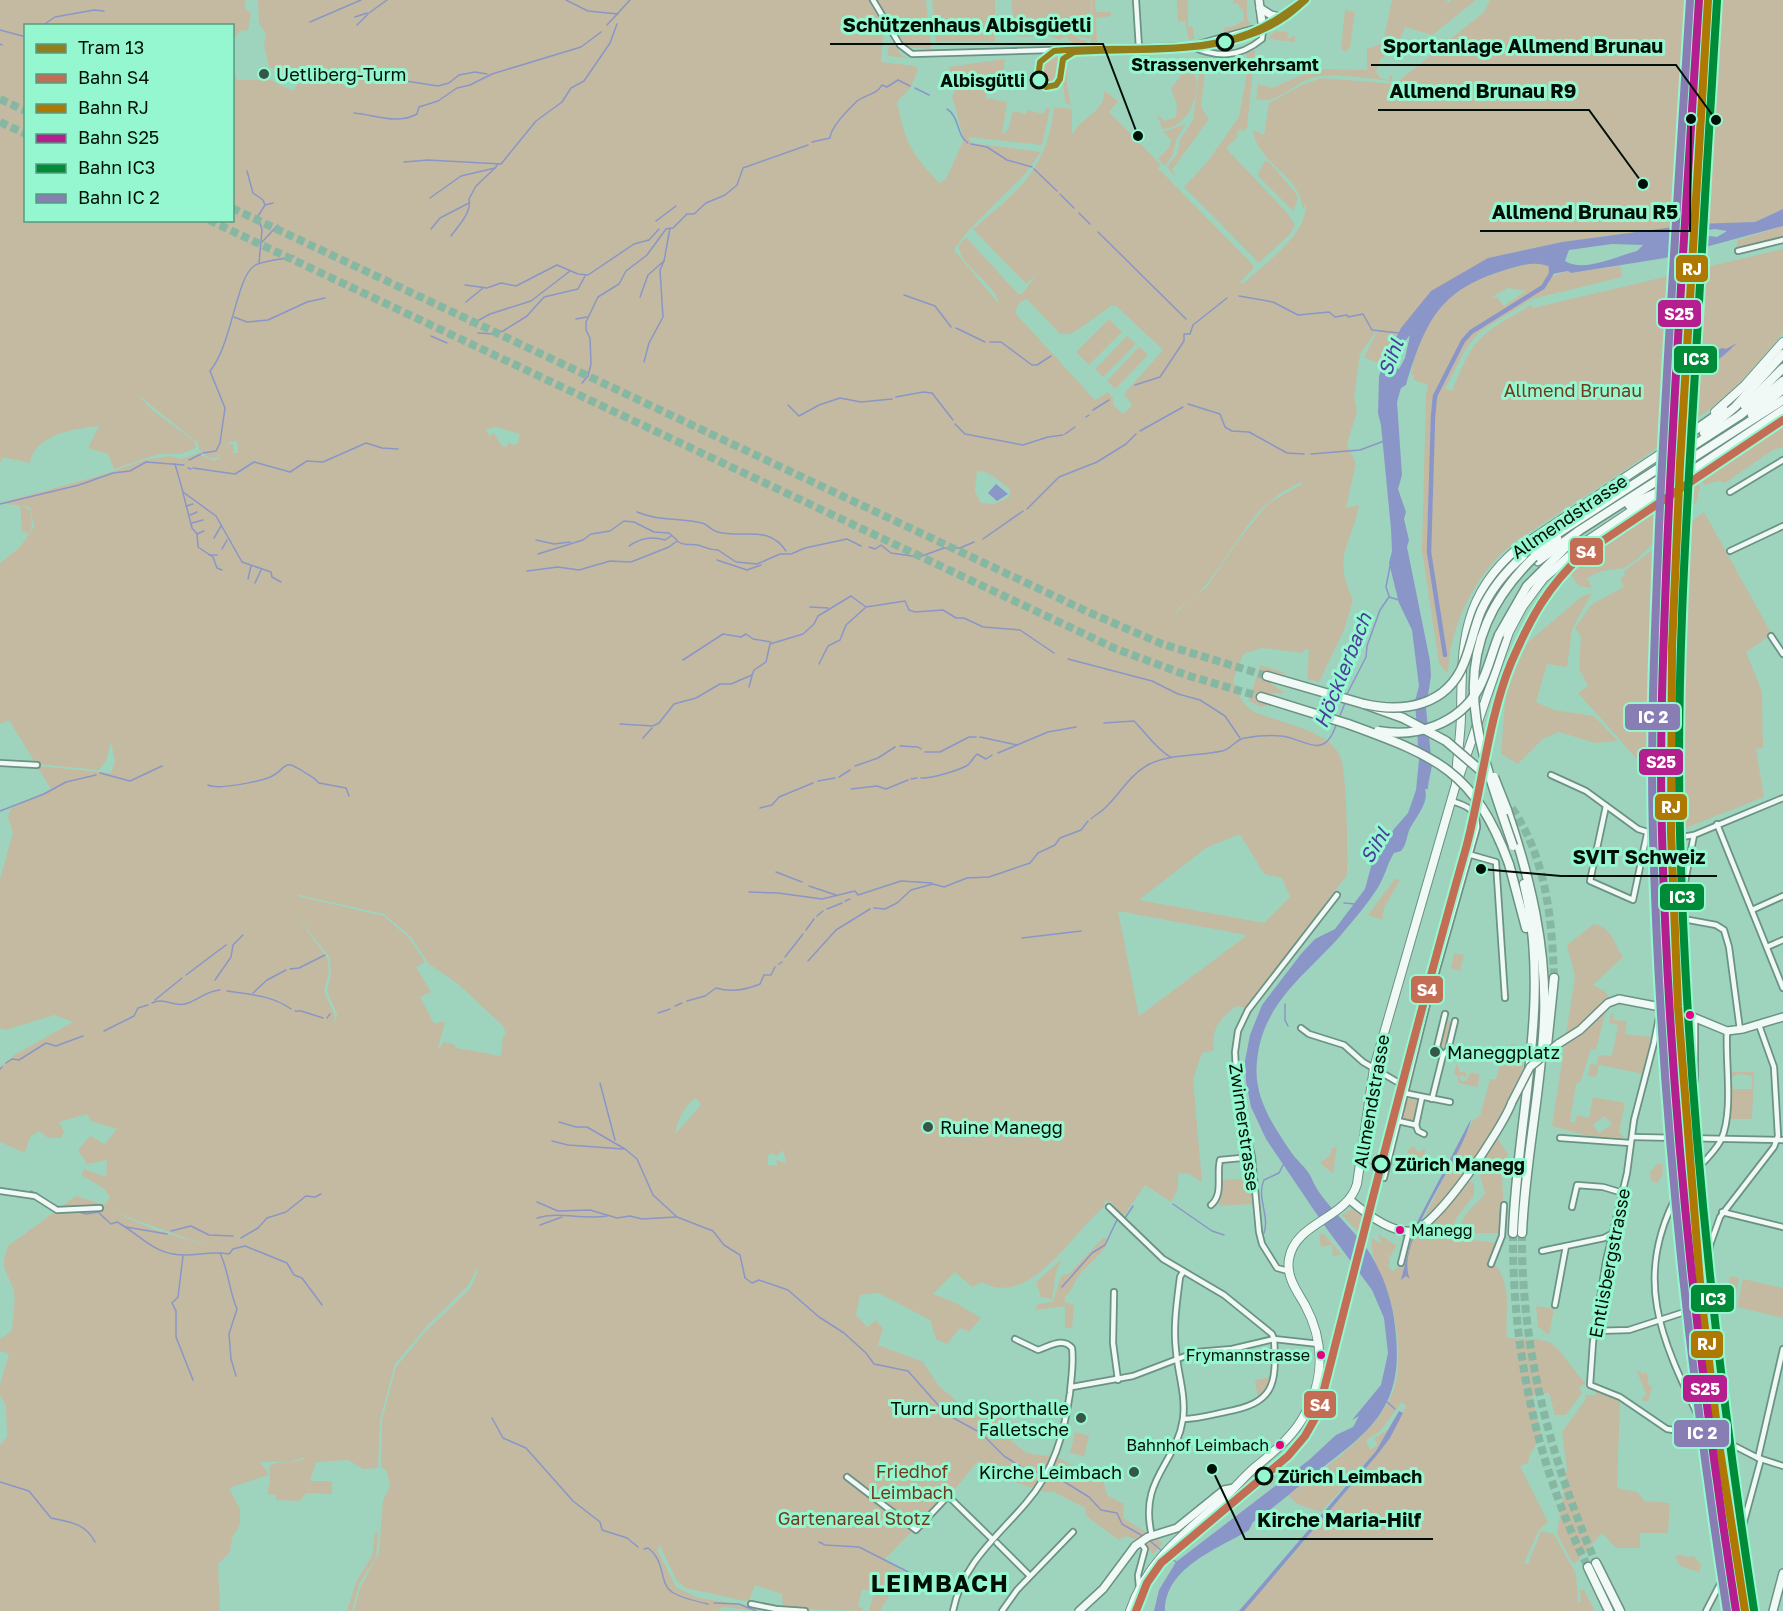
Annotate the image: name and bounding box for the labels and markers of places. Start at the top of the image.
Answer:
callout: Schützenhaus Albisgüetli [830,6,1103,44]
callout: Sportanlage Allmend Brunau [1371,27,1676,65]
marker: Strassenverkehrsamt [1216,33,1234,51]
place label: Strassenverkehrsamt [1131,53,1319,75]
place label: Uetliberg-Turm [276,63,406,85]
marker: Uetliberg-Turm [257,67,271,81]
place label: Albisgütli [940,69,1025,91]
marker: Albisgütli [1030,71,1048,89]
callout: Allmend Brunau R9 [1378,72,1589,110]
callout: Allmend Brunau R5 [1480,193,1690,231]
callout: SVIT Schweiz [1561,838,1717,876]
unlabelled marker [1684,1009,1696,1021]
place label: Maneggplatz [1447,1041,1560,1063]
marker: Maneggplatz [1428,1045,1442,1059]
place label: Ruine Manegg [940,1116,1063,1138]
marker: Ruine Manegg [921,1120,935,1134]
place label: Zürich Manegg [1395,1153,1525,1175]
marker: Zürich Manegg [1372,1155,1390,1173]
place label: Manegg [1411,1220,1473,1240]
marker: Manegg [1394,1224,1406,1236]
place label: Frymannstrasse [1186,1345,1310,1365]
marker: Frymannstrasse [1315,1349,1327,1361]
place label: Turn- und Sporthalle Falletsche [891,1397,1069,1440]
marker: Turn- und Sporthalle Falletsche [1074,1411,1088,1425]
place label: Bahnhof Leimbach [1126,1435,1269,1455]
marker: Bahnhof Leimbach [1274,1439,1286,1451]
place label: Kirche Leimbach [979,1461,1122,1483]
marker: Kirche Leimbach [1127,1465,1141,1479]
place label: Zürich Leimbach [1278,1465,1422,1487]
marker: Zürich Leimbach [1255,1467,1273,1485]
callout: Kirche Maria-Hilf [1245,1501,1433,1539]

